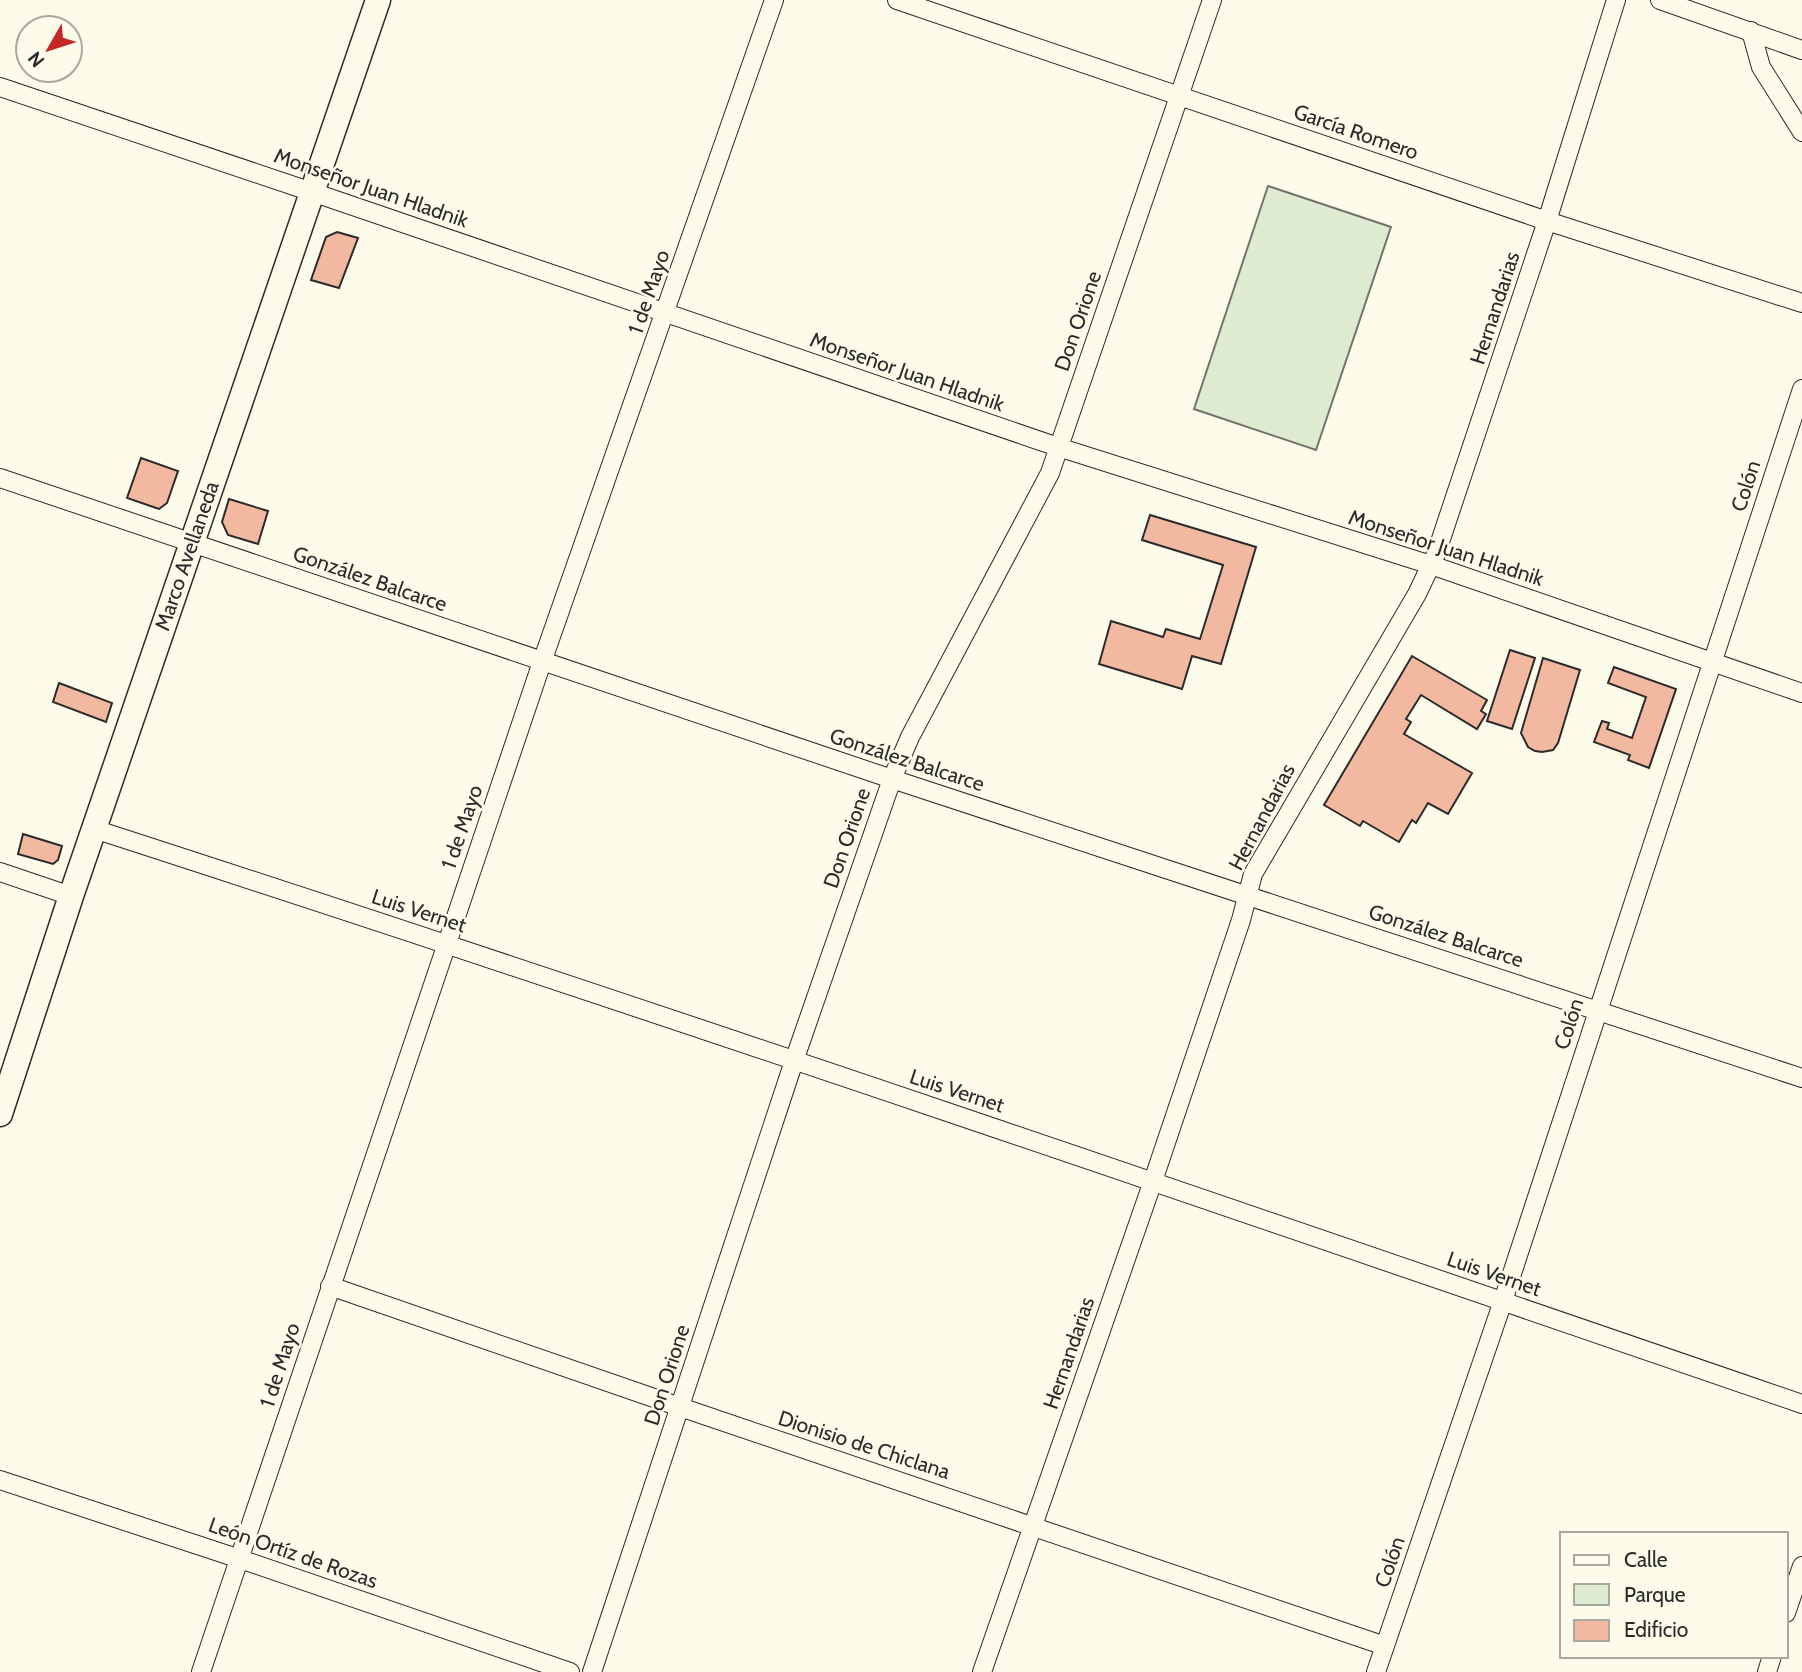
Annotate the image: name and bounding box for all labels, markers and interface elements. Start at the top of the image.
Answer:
north arrow [14,14,84,84]
text: N [23,47,49,72]
street label: García Romero [1291,99,1422,165]
street label: Monseñor Juan Hladnik [271,143,472,233]
street label: 1 de Mayo [623,247,675,337]
street label: Hernandarias [1465,248,1525,367]
street label: Don Orione [1049,267,1106,374]
street label: Monseñor Juan Hladnik [807,327,1008,417]
street label: Colón [1726,457,1766,515]
street label: Marco Avellaneda [149,478,224,634]
street label: Monseñor Juan Hladnik [1345,504,1547,591]
street label: González Balcarce [290,540,451,617]
street label: González Balcarce [827,723,988,796]
street label: Hernandarias [1223,759,1300,874]
street label: 1 de Mayo [436,782,488,872]
street label: Don Orione [818,784,875,891]
street label: Luis Vernet [369,884,470,938]
street label: González Balcarce [1366,899,1527,972]
street label: Colón [1549,995,1589,1053]
street label: Luis Vernet [907,1064,1008,1118]
street label: Luis Vernet [1444,1246,1544,1301]
street label: Hernandarias [1038,1293,1100,1412]
street label: 1 de Mayo [254,1320,305,1410]
street label: Don Orione [639,1321,695,1428]
street label: Dionisio de Chiclana [775,1405,953,1484]
street label: León Ortíz de Rozas [205,1512,381,1593]
legend [1560,1532,1788,1658]
street label: Colón [1369,1533,1410,1591]
text: Calle [1624,1547,1668,1572]
text: Parque [1624,1582,1686,1607]
text: Edificio [1624,1617,1688,1642]

